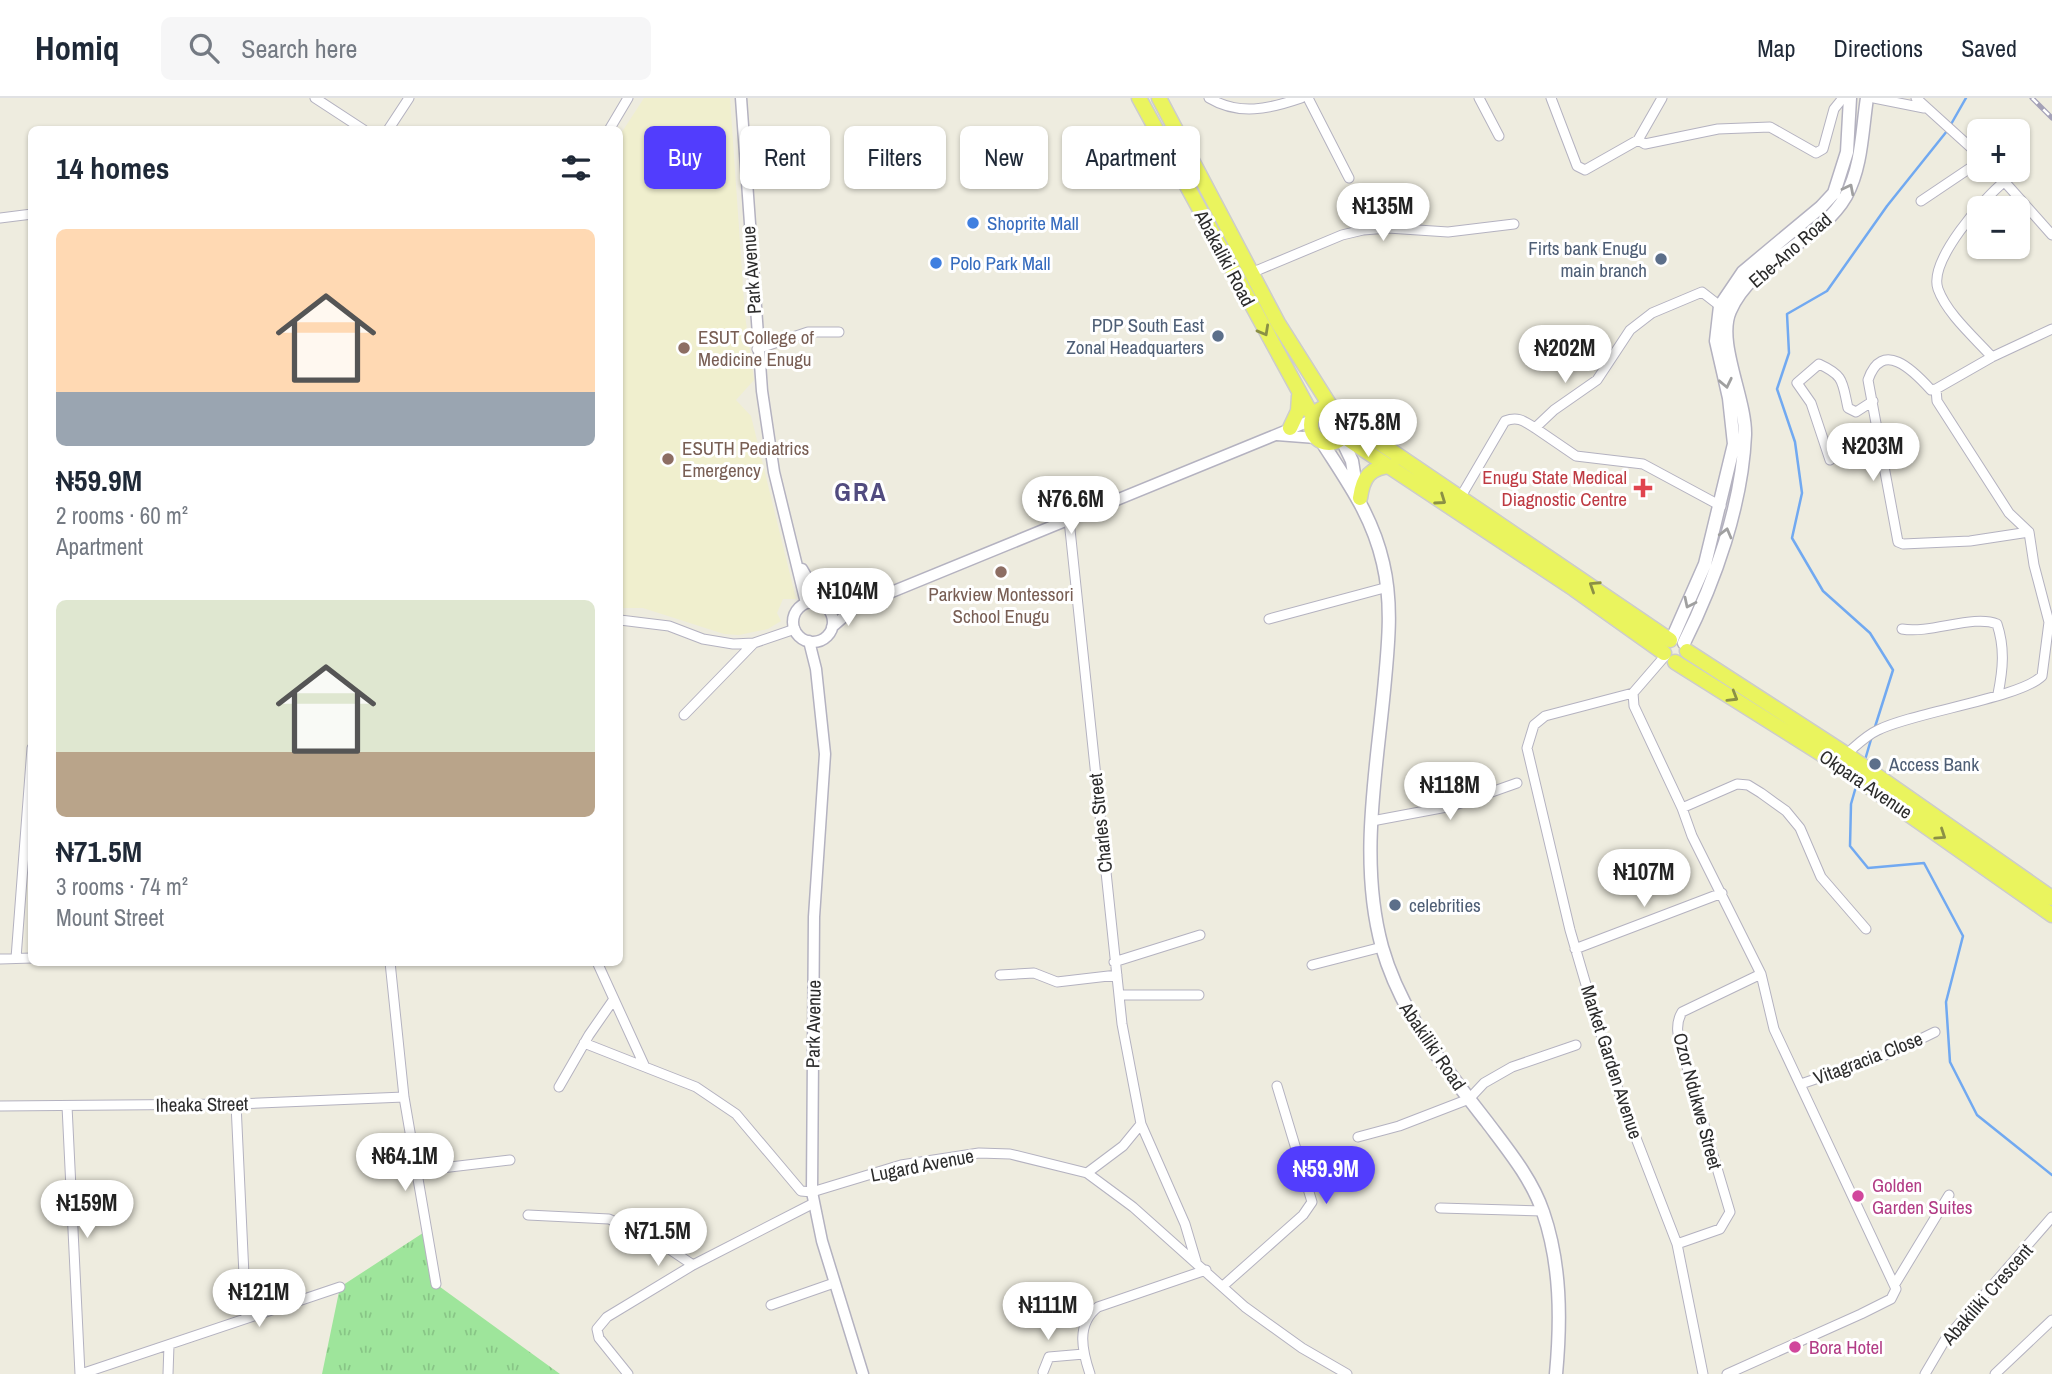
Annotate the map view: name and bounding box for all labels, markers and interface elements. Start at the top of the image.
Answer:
search box [161,17,651,80]
text: Homiq [35,26,119,70]
icon: search [185,29,223,67]
text: Search here [241,31,357,66]
text: Map [1757,32,1795,64]
text: Directions [1833,32,1923,64]
text: Saved [1961,32,2017,64]
map controls [1967,119,2030,259]
button: + [1967,119,2030,182]
chip: Buy [644,126,726,189]
chip: Rent [740,126,830,189]
chip: Filters [844,126,946,189]
chip: New [960,126,1048,189]
chip: Apartment [1062,126,1200,189]
text: 14 homes [56,148,170,188]
icon: filters [557,149,595,187]
pin: ₦135M [1334,184,1432,243]
one-way arrow [1840,184,1854,196]
text: ₦135M [1353,190,1413,221]
button: − [1967,196,2030,259]
street label: Abakaliki Road [1188,204,1261,311]
street label: Ebe-Ano Road [1743,207,1837,293]
place label: Shoprite Mall [987,210,1079,236]
marker: Shoprite Mall [965,215,981,231]
street label: Park Avenue [735,225,767,315]
place label: Firts bank Enugu main branch [1528,235,1647,283]
place label: Polo Park Mall [950,250,1050,276]
marker: Firts bank Enugu main branch [1653,251,1669,267]
marker: Polo Park Mall [928,255,944,271]
icon: home [263,275,389,401]
place label: PDP South East Zonal Headquarters [1066,312,1205,360]
place label: ESUT College of Medicine Enugu [698,324,814,372]
one-way arrow [1256,324,1269,336]
pin: ₦202M [1516,326,1614,385]
marker: PDP South East Zonal Headquarters [1210,328,1226,344]
text: ₦202M [1535,332,1595,363]
marker: ESUT College of Medicine Enugu [676,340,692,356]
one-way arrow [1717,377,1732,389]
pin: ₦75.8M [1311,400,1425,459]
text: ₦75.8M [1335,406,1401,437]
pin: ₦203M [1824,424,1922,483]
text: ₦203M [1843,430,1903,461]
place label: ESUTH Pediatrics Emergency [682,435,809,483]
marker: ESUTH Pediatrics Emergency [660,451,676,467]
text: ₦59.9M [56,460,142,500]
place label: Enugu State Medical Diagnostic Centre [1482,464,1627,512]
district label: GRA [834,474,888,509]
pin: ₦76.6M [1014,476,1128,536]
marker: Enugu State Medical Diagnostic Centre [1633,478,1653,498]
text: ₦76.6M [1038,483,1104,514]
one-way arrow [1433,492,1446,504]
text: 2 rooms · 60 m² [56,500,188,531]
one-way arrow [1717,528,1732,540]
text: Apartment [56,531,143,562]
marker: Parkview Montessori School Enugu [993,564,1009,580]
pin: ₦104M [799,568,897,628]
text: ₦104M [818,575,878,606]
place label: Parkview Montessori School Enugu [928,581,1074,629]
one-way arrow [1589,582,1602,595]
one-way arrow [1683,596,1697,608]
icon: home [263,646,389,772]
one-way arrow [1725,689,1738,702]
street label: Okpara Avenue [1814,743,1918,825]
place label: Access Bank [1888,751,1979,777]
marker: Access Bank [1867,756,1883,772]
pin: ₦118M [1401,762,1499,822]
text: ₦118M [1420,769,1480,800]
street label: Charles Street [1082,771,1118,874]
one-way arrow [1933,827,1946,839]
text: ₦71.5M [56,831,142,871]
pin: ₦107M [1595,850,1693,909]
text: ₦107M [1614,856,1674,887]
text: 3 rooms · 74 m² [56,871,188,902]
place label: celebrities [1409,892,1481,918]
marker: celebrities [1387,897,1403,913]
text: Mount Street [56,902,164,933]
street label: Park Avenue [799,980,827,1068]
street label: Market Garden Avenue [1575,982,1649,1142]
street label: Abakiliki Road [1393,996,1472,1095]
street label: Vitagracia Close [1810,1025,1926,1091]
street label: Ozor Ndukwe Street [1667,1030,1729,1173]
street label: Iheaka Street [155,1090,249,1118]
pin: ₦64.1M [348,1134,462,1193]
text: ₦64.1M [372,1140,438,1171]
street label: Lugard Avenue [868,1142,976,1188]
pin: ₦59.9M [1269,1146,1383,1206]
text: ₦59.9M [1293,1153,1359,1184]
place label: Golden Garden Suites [1872,1172,1973,1220]
pin: ₦159M [38,1180,136,1240]
text: ₦159M [57,1187,117,1218]
marker: Golden Garden Suites [1850,1188,1866,1204]
pin: ₦71.5M [601,1208,715,1268]
text: ₦71.5M [625,1215,691,1246]
street label: Abakiliki Crescent [1935,1237,2039,1351]
pin: ₦121M [210,1270,308,1329]
text: ₦121M [229,1276,289,1307]
pin: ₦111M [999,1282,1097,1342]
text: ₦111M [1019,1289,1077,1320]
place label: Bora Hotel [1809,1334,1883,1360]
marker: Bora Hotel [1787,1339,1803,1355]

